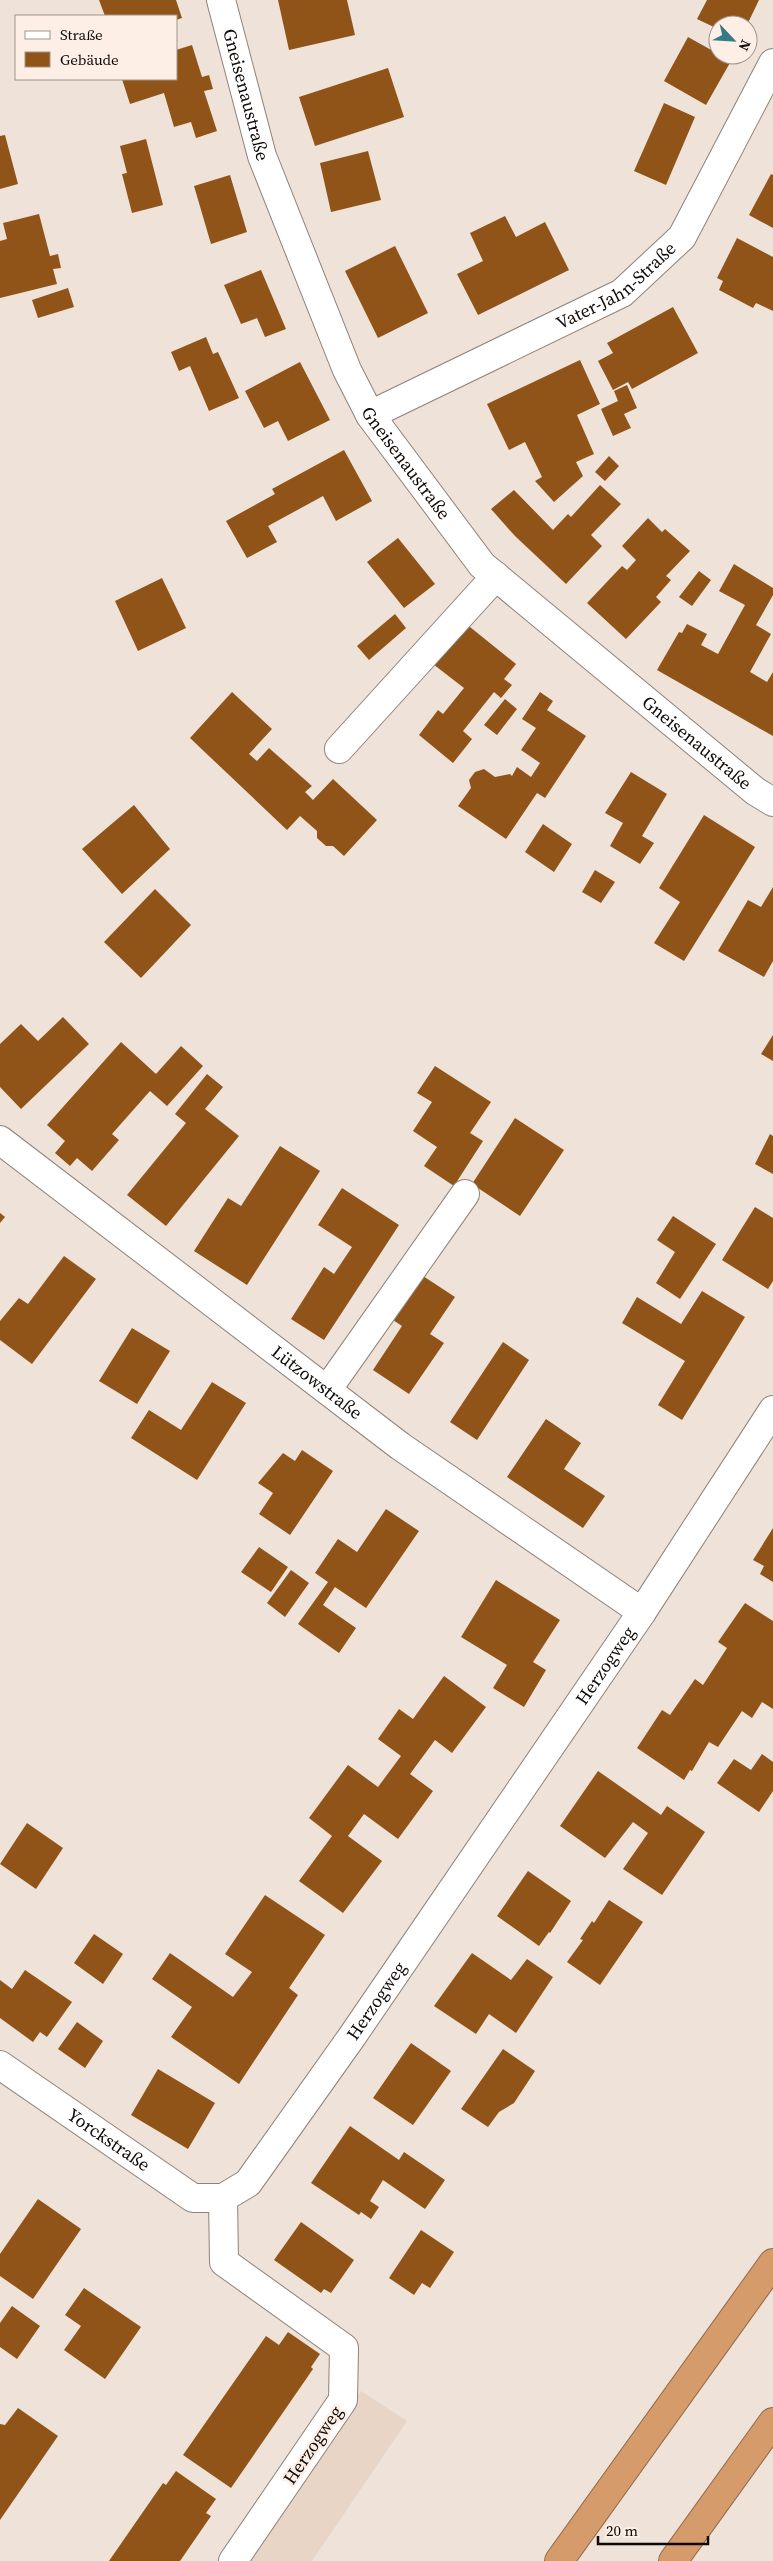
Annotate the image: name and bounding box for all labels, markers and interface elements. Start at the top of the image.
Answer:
legend [15,15,178,80]
north arrow [708,15,758,65]
text: Straße [60,24,103,45]
street label: Gneisenaustraße [217,26,276,163]
text: N [734,37,756,54]
text: Gebäude [60,49,119,70]
street label: Vater-Jahn-Straße [552,236,681,335]
street label: Gneisenaustraße [356,402,457,524]
street label: Gneisenaustraße [637,690,757,795]
street label: Lützowstraße [267,1339,368,1425]
street label: Herzogweg [569,1621,641,1710]
street label: Herzogweg [340,1956,412,2045]
street label: Yorckstraße [63,2102,155,2177]
street label: Herzogweg [277,2400,348,2489]
scale bar [598,2514,708,2546]
text: 20 m [606,2520,638,2541]

